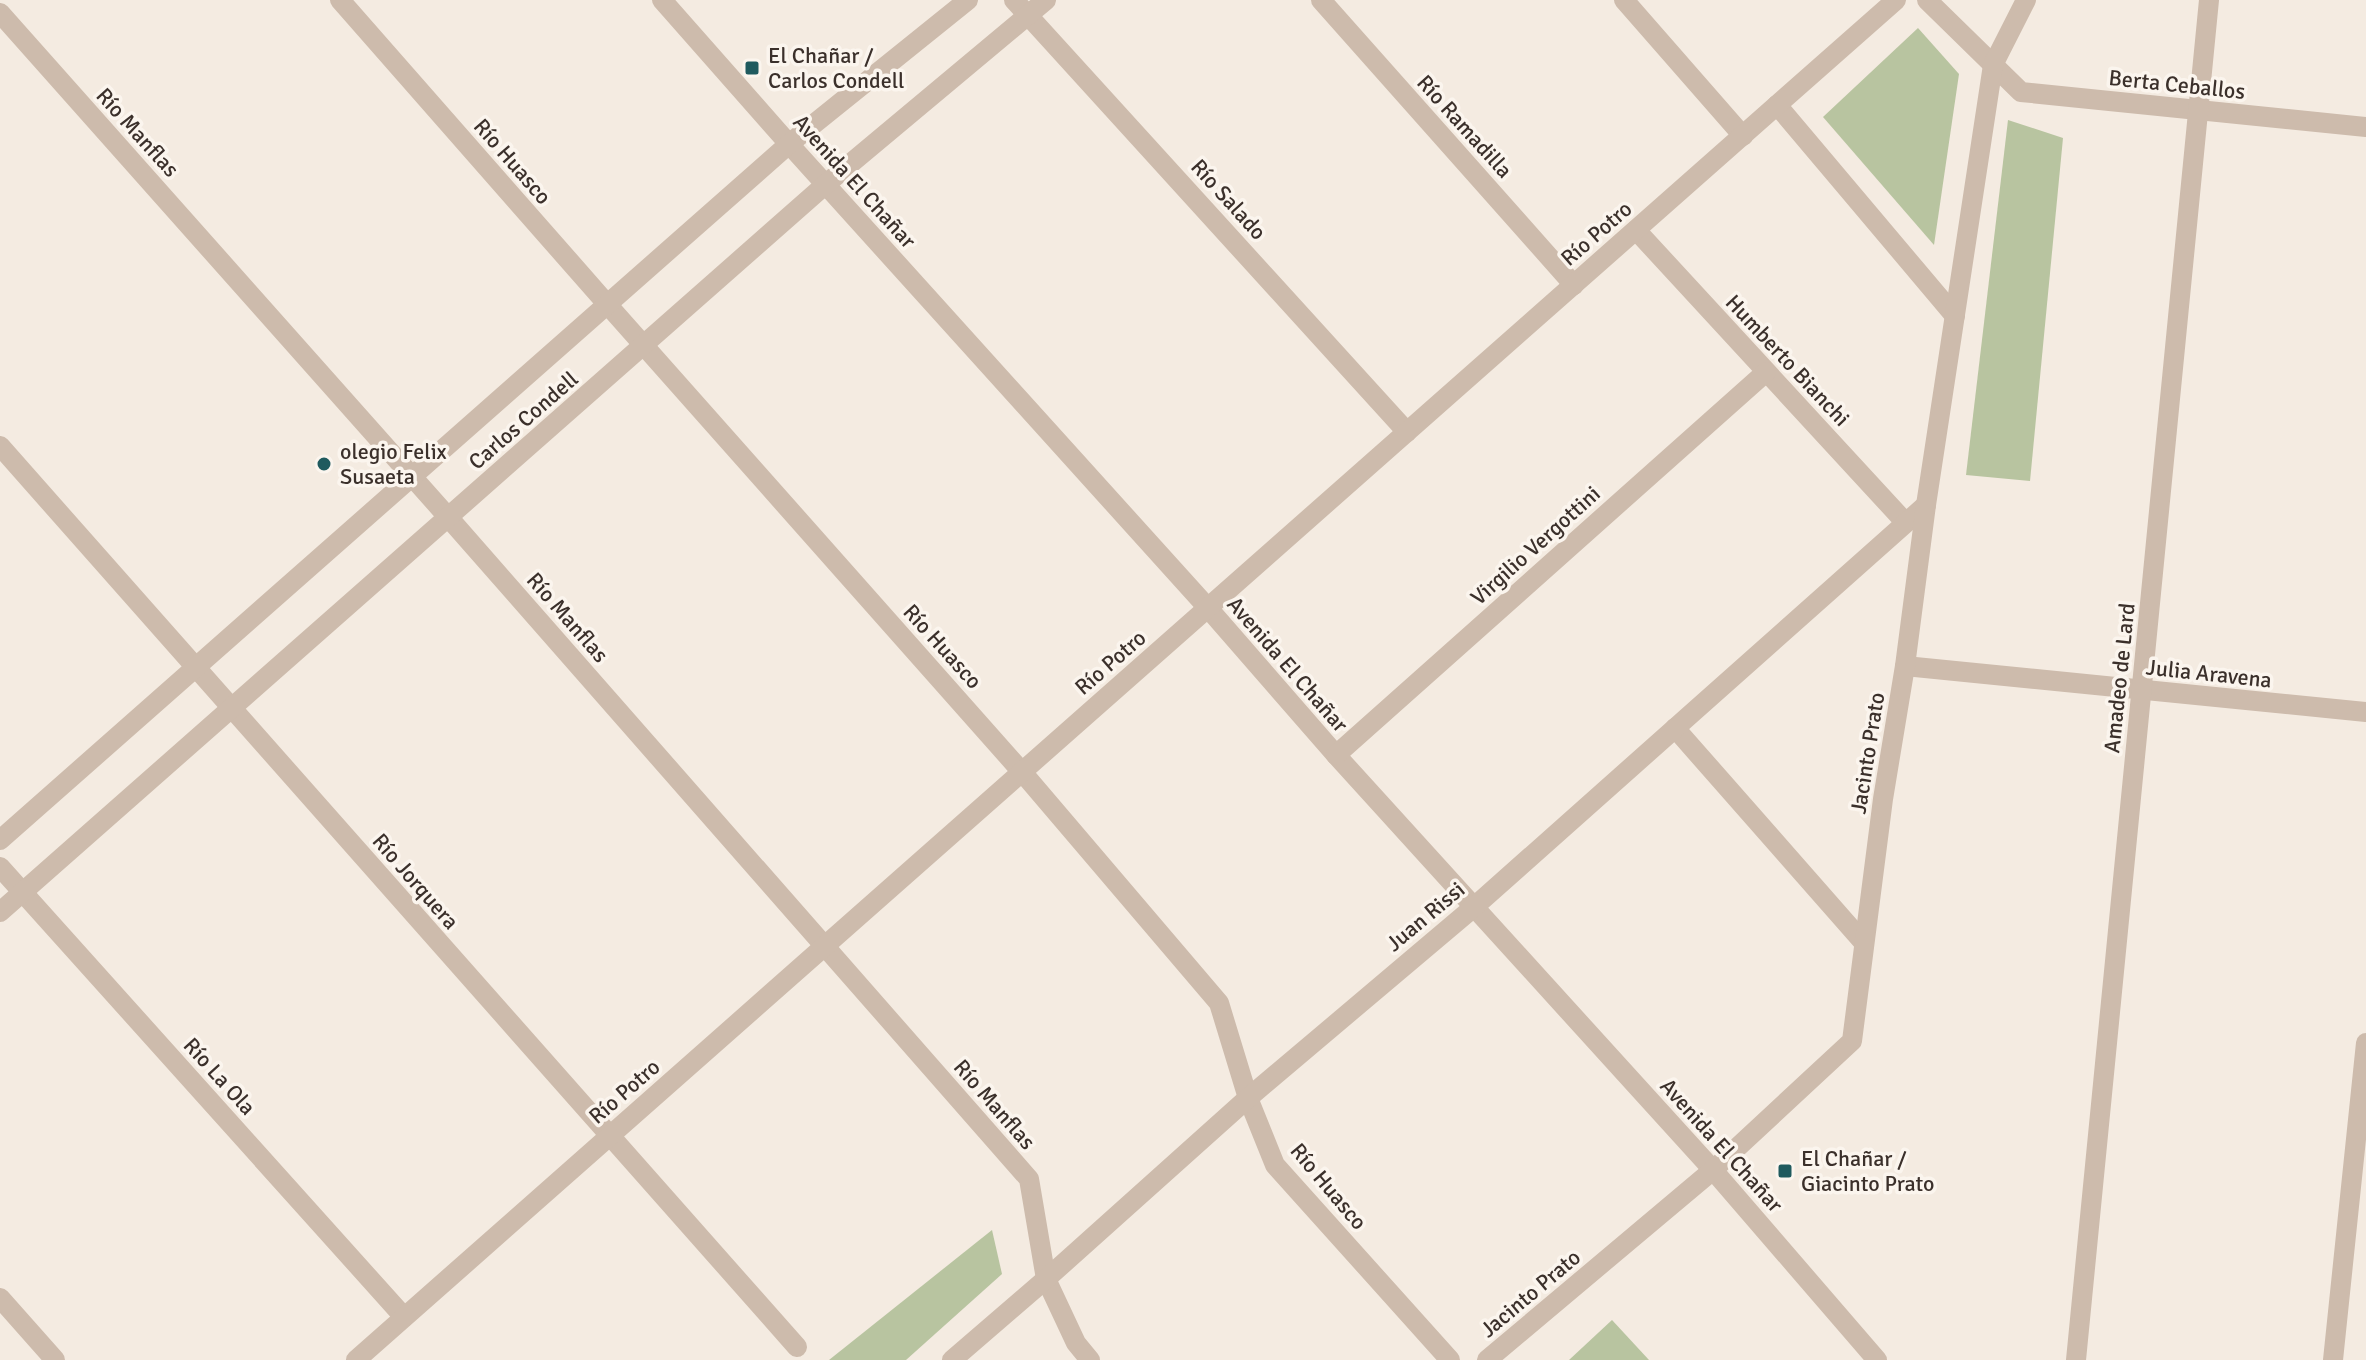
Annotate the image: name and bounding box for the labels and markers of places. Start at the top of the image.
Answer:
place label: El Chañar / Carlos Condell [768,42,904,94]
marker: El Chañar / Carlos Condell [743,59,761,77]
place label: olegio Felix Susaeta [340,438,447,490]
marker: olegio Felix Susaeta [315,455,333,473]
place label: El Chañar / Giacinto Prato [1801,1145,1934,1197]
marker: El Chañar / Giacinto Prato [1776,1162,1794,1180]

